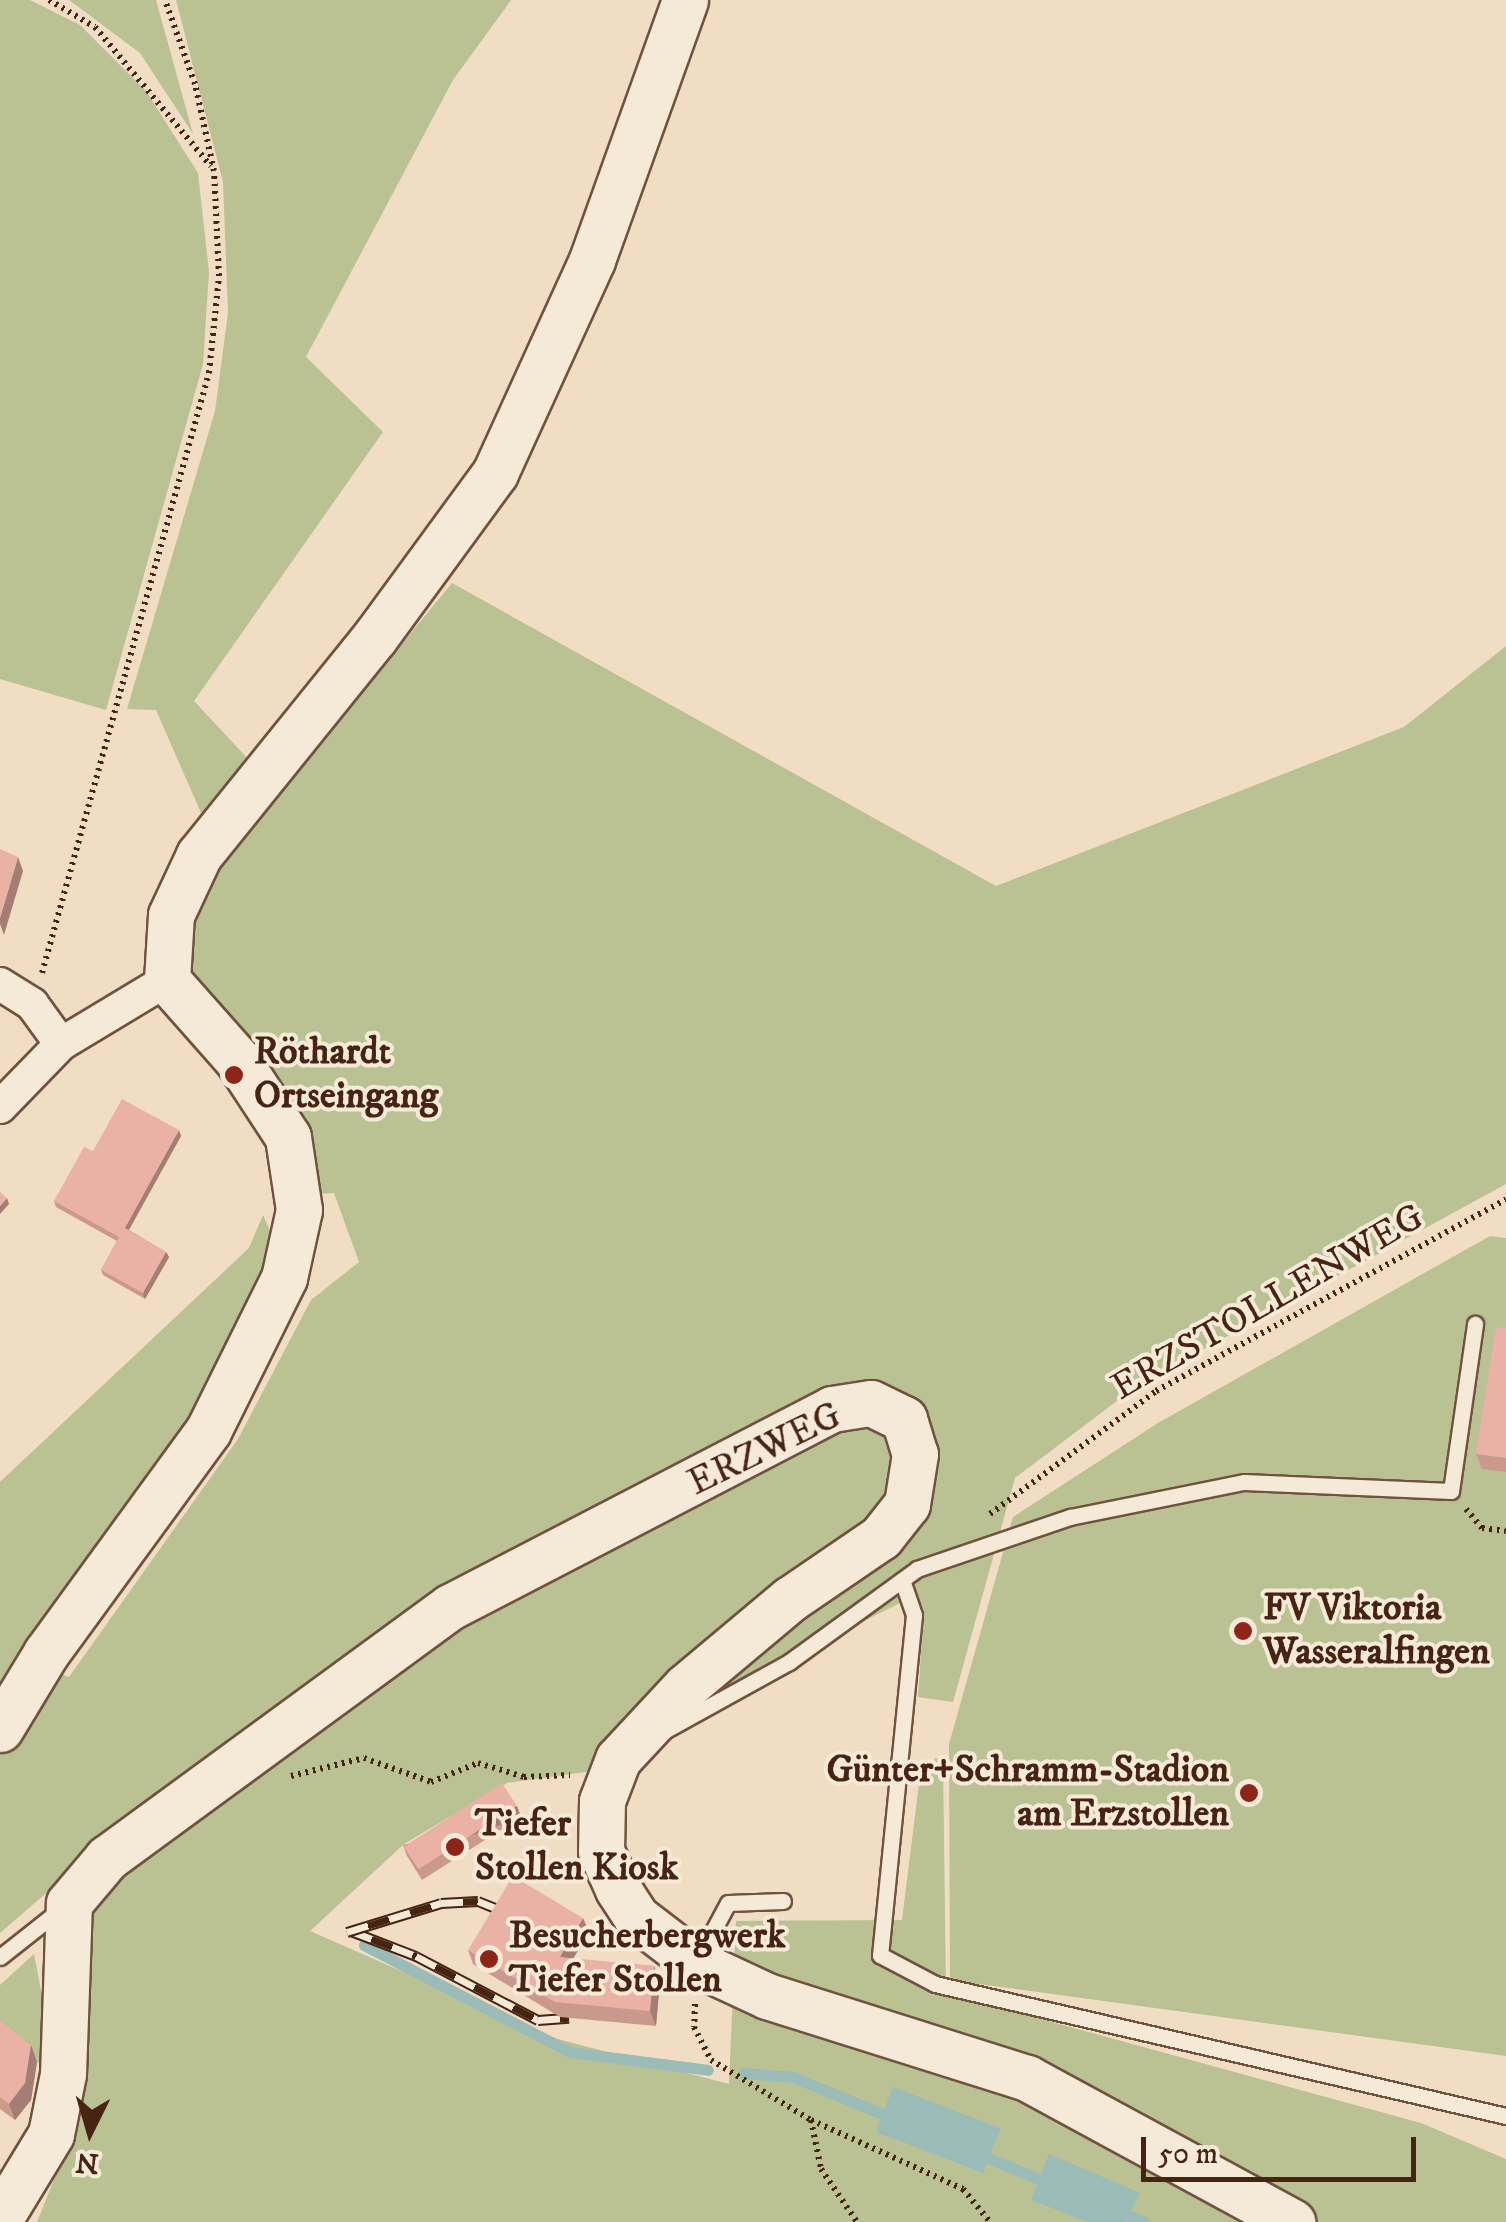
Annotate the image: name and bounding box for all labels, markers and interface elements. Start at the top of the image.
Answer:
place label: Röthardt Ortseingang [254,1030,438,1120]
marker: Röthardt Ortseingang [223,1064,245,1086]
street label: ERZSTOLLENWEG [1104,1195,1432,1411]
street label: ERZWEG [681,1393,849,1507]
place label: FV Viktoria Wasseralfingen [1263,1586,1490,1676]
marker: FV Viktoria Wasseralfingen [1232,1620,1254,1642]
place label: Günter+Schramm-Stadion am Erzstollen [826,1748,1229,1838]
marker: Günter+Schramm-Stadion am Erzstollen [1238,1782,1260,1804]
place label: Tiefer Stollen Kiosk [475,1802,678,1892]
marker: Tiefer Stollen Kiosk [444,1836,466,1858]
place label: Besucherbergwerk Tiefer Stollen [509,1914,786,2004]
marker: Besucherbergwerk Tiefer Stollen [478,1948,500,1970]
north arrow [40,2082,140,2182]
scale bar [1146,2117,1421,2179]
text: 50 m [1158,2136,1218,2173]
text: N [74,2144,100,2181]

